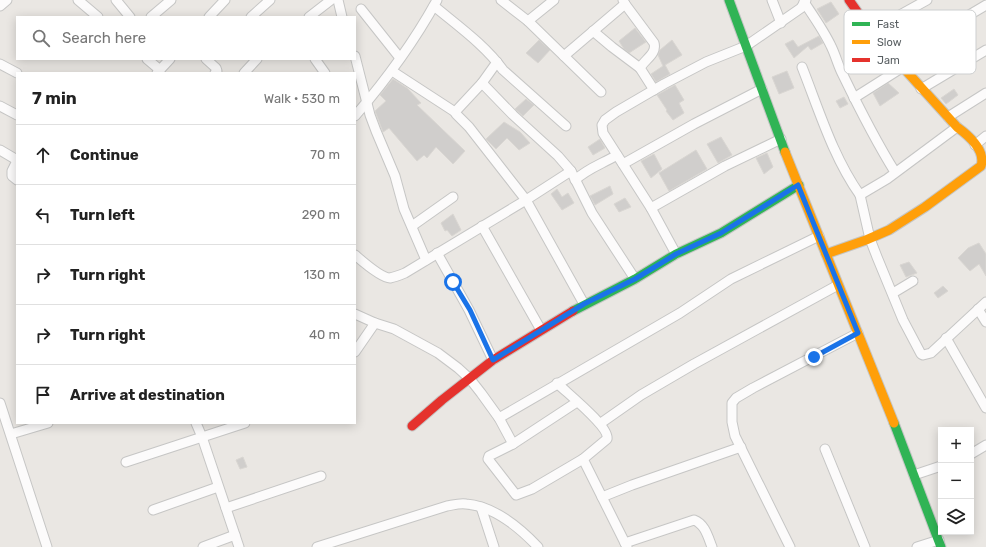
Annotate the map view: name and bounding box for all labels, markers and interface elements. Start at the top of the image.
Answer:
legend [844,10,976,74]
search box [16,16,356,60]
text: Fast [877,18,900,31]
icon: search [30,27,52,49]
text: Search here [62,29,146,47]
text: Slow [877,36,902,49]
text: Jam [877,54,900,67]
text: 7 min [32,88,77,108]
text: Walk · 530 m [264,91,340,106]
icon: ahead [32,144,54,166]
text: Continue [70,146,139,164]
text: 70 m [310,147,340,162]
icon: left [32,204,54,226]
text: Turn left [70,206,135,224]
text: 290 m [302,207,340,222]
icon: right [32,264,54,286]
text: Turn right [70,266,145,284]
text: 130 m [304,267,340,282]
route start [444,273,462,291]
icon: right [32,324,54,346]
text: Turn right [70,326,145,344]
text: 40 m [309,327,340,342]
route end [805,348,823,366]
icon: arrive [32,384,54,406]
text: Arrive at destination [70,386,225,404]
map controls [938,427,974,535]
button: + [938,427,974,463]
button: − [938,463,974,499]
button: layers [938,499,974,535]

